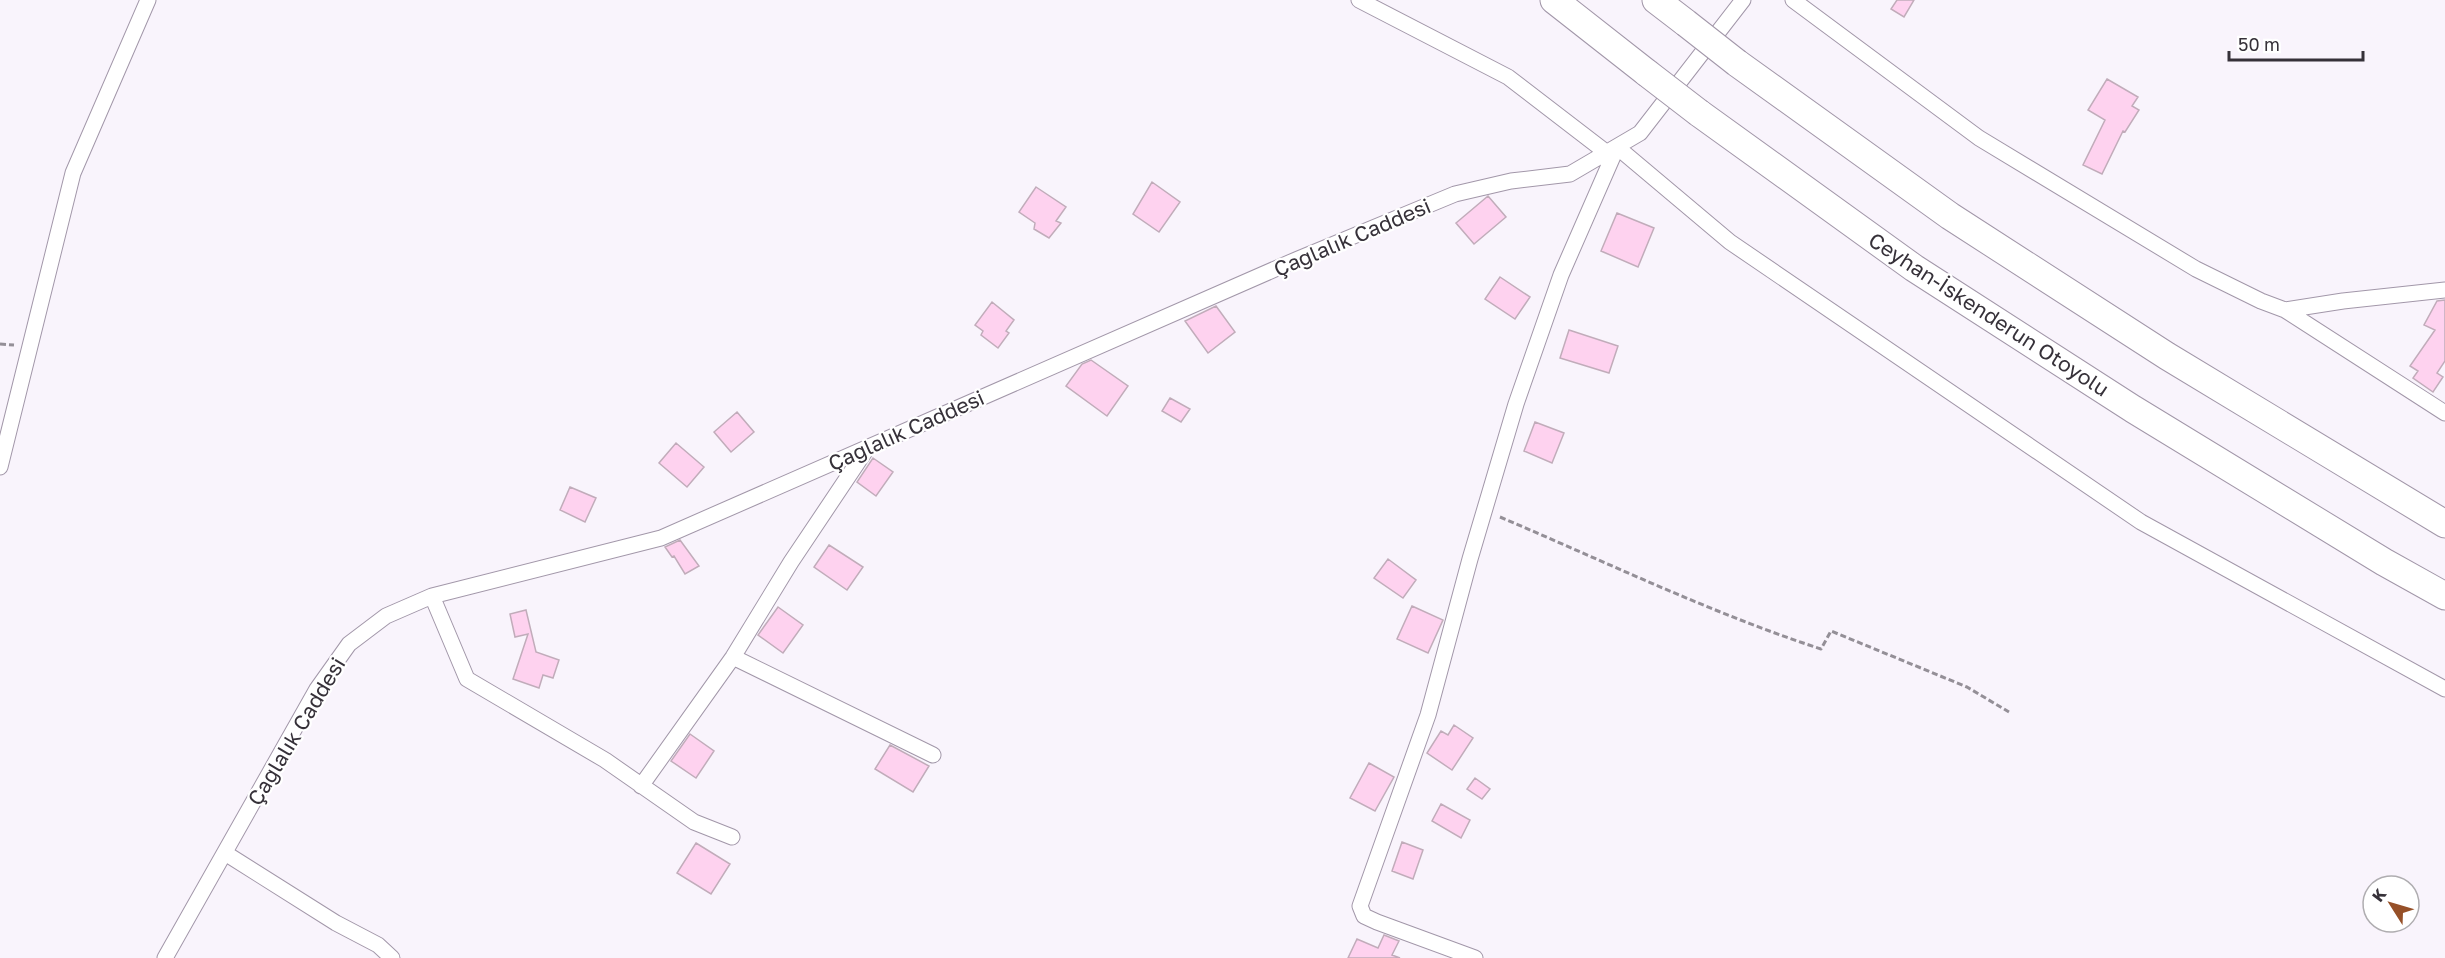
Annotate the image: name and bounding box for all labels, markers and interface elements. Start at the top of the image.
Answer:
scale bar [2229,24,2362,62]
text: 50 m [2238,33,2280,55]
street label: Çağlalık Caddesi [1270,192,1434,282]
street label: Ceyhan-İskenderun Otoyolu [1864,226,2114,402]
street label: Çağlalık Caddesi [824,384,988,476]
street label: Çağlalık Caddesi [242,652,350,810]
north arrow [2361,874,2421,934]
text: K [2368,884,2391,906]

